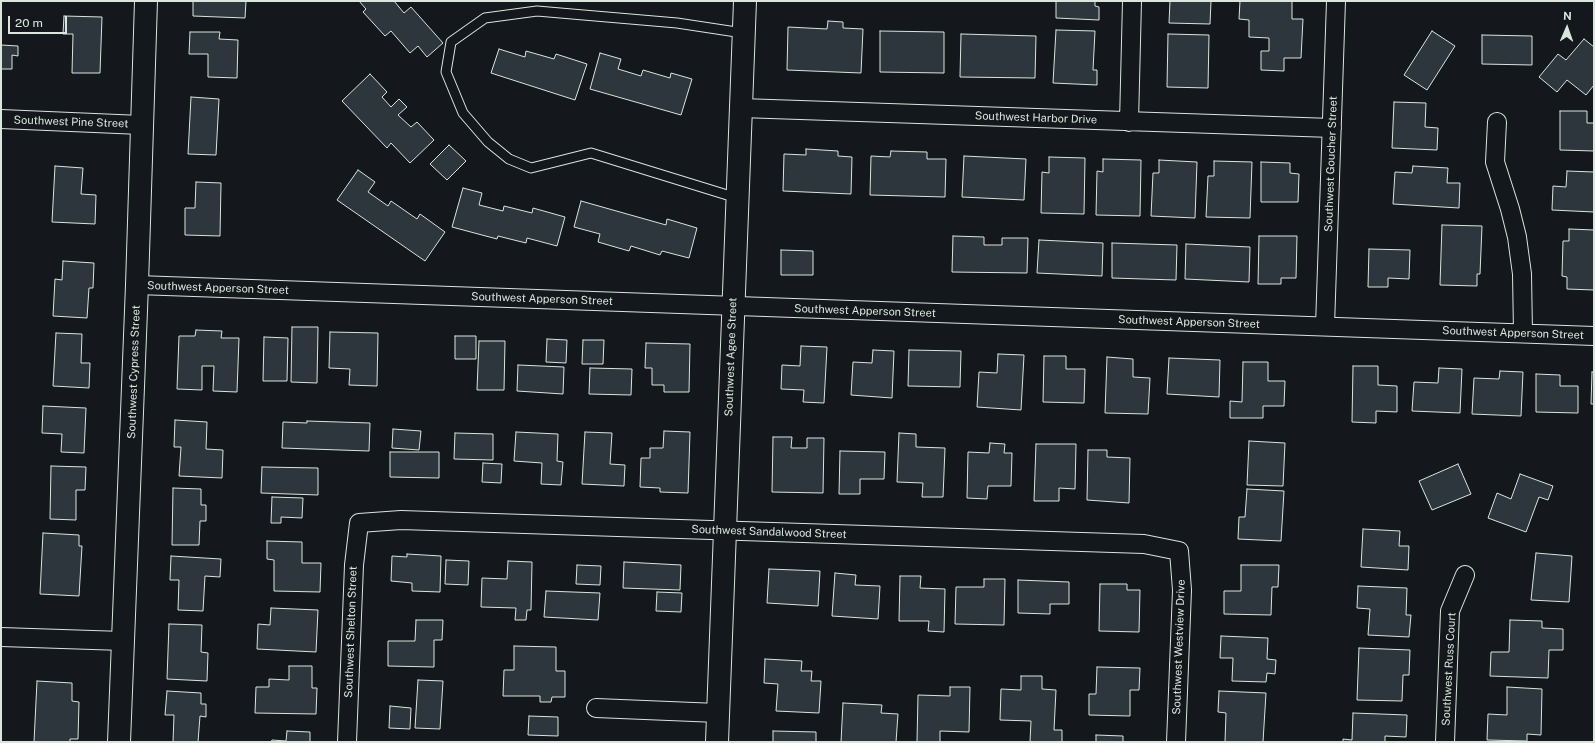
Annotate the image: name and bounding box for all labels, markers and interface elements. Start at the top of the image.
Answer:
scale bar [10,8,69,34]
north arrow [1547,8,1587,48]
text: N [1563,10,1572,22]
text: 20 m [15,16,43,30]
street label: Southwest Goucher Street [1322,96,1340,232]
street label: Southwest Harbor Drive [975,109,1097,127]
street label: Southwest Pine Street [13,113,129,131]
street label: Southwest Apperson Street [147,279,289,297]
street label: Southwest Apperson Street [471,290,613,308]
street label: Southwest Agee Street [722,297,740,417]
street label: Southwest Apperson Street [794,302,936,320]
street label: Southwest Cypress Street [125,305,143,439]
street label: Southwest Apperson Street [1118,313,1260,331]
street label: Southwest Apperson Street [1442,324,1584,342]
street label: Southwest Sandalwood Street [691,523,847,541]
street label: Southwest Shelton Street [342,566,360,698]
street label: Southwest Westview Drive [1170,579,1188,715]
street label: Southwest Russ Court [1439,612,1459,726]

